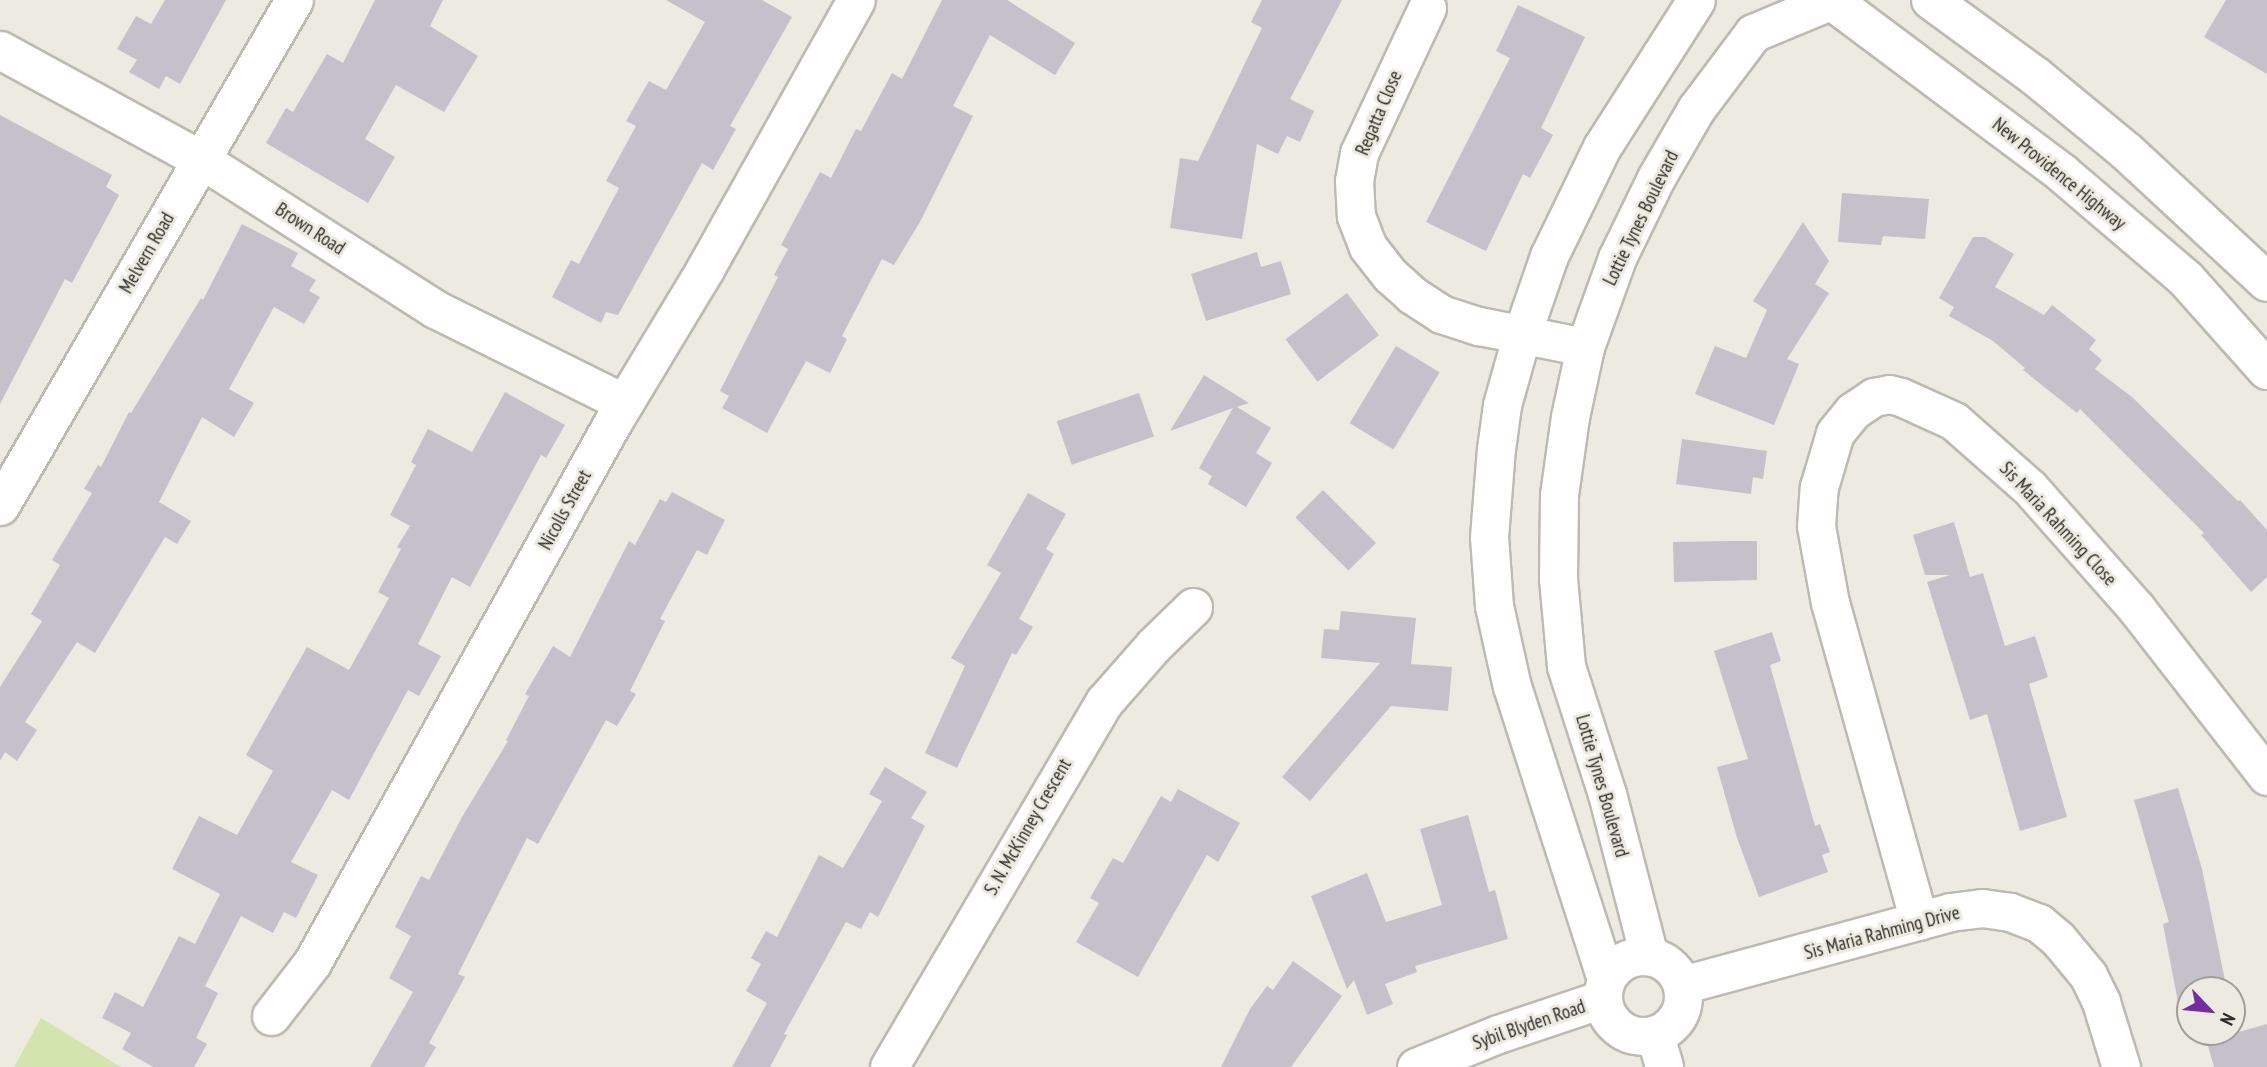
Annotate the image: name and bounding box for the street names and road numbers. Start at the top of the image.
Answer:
street label: Regatta Close [1351,67,1407,159]
street label: New Providence Highway [1988,113,2130,235]
street label: Lottie Tynes Boulevard [1598,147,1684,289]
street label: Brown Road [271,198,349,260]
street label: Melvern Road [115,209,179,297]
street label: Sis Maria Rahming Close [1995,457,2121,591]
street label: Nicolls Street [534,466,596,554]
street label: Lottie Tynes Boulevard [1571,712,1633,860]
street label: S. N. McKinney Crescent [979,753,1077,901]
street label: Sis Maria Rahming Drive [1802,901,1962,965]
street label: Sybil Blyden Road [1470,995,1588,1055]

